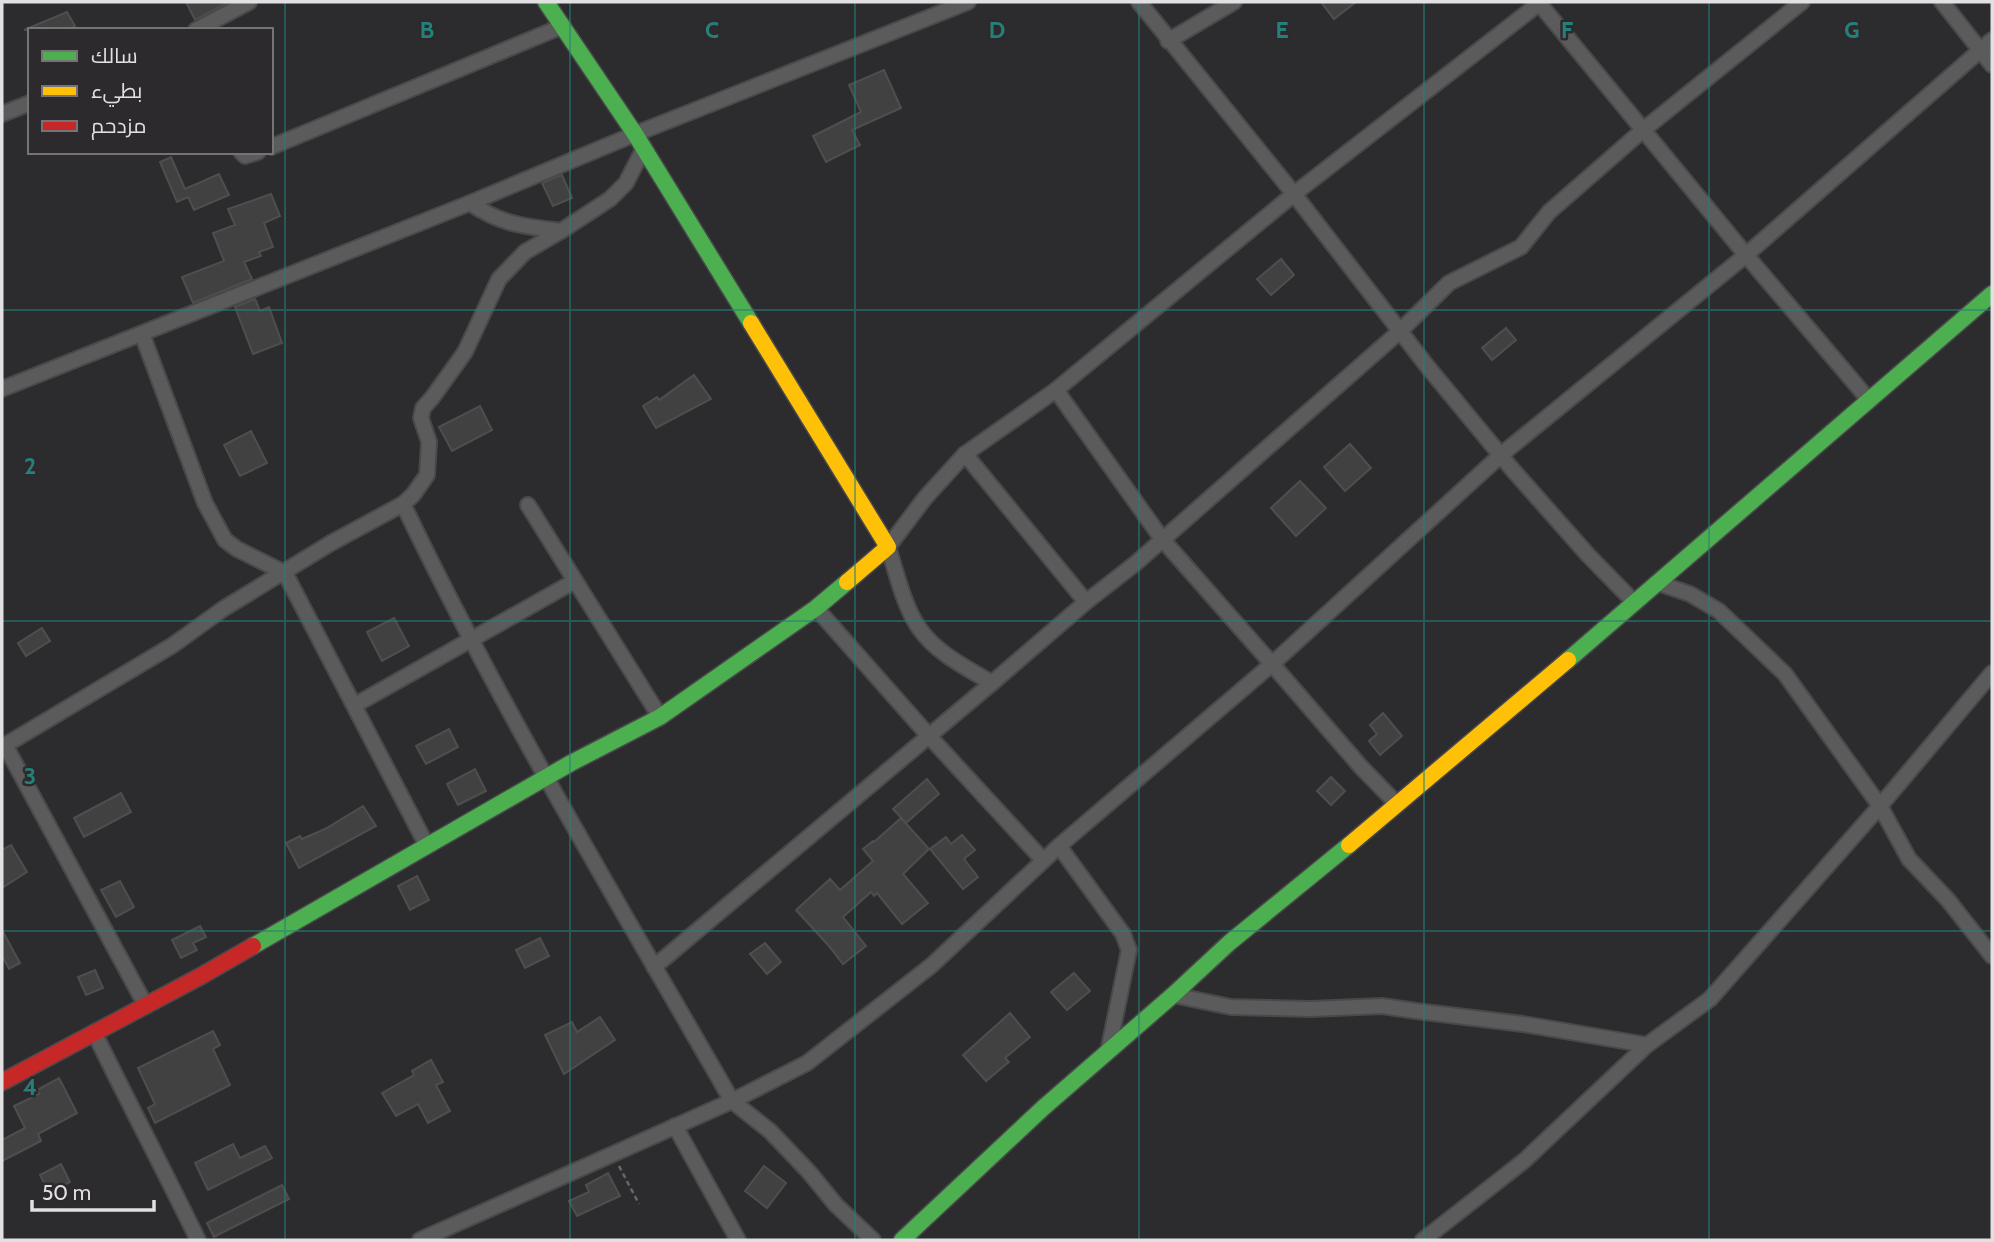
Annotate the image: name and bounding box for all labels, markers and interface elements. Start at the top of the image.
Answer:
text: B [420,16,434,44]
text: C [705,16,719,44]
text: D [989,16,1005,44]
text: E [1275,16,1289,44]
text: F [1561,16,1573,44]
text: G [1844,16,1860,44]
legend [28,28,273,154]
text: سالك [91,43,138,68]
text: بطيء [91,78,142,107]
text: مزدحم [91,113,146,140]
text: 2 [24,452,36,480]
text: 3 [24,762,36,790]
text: 4 [23,1073,37,1101]
scale bar [32,1168,154,1212]
text: 50 m [42,1180,91,1205]

